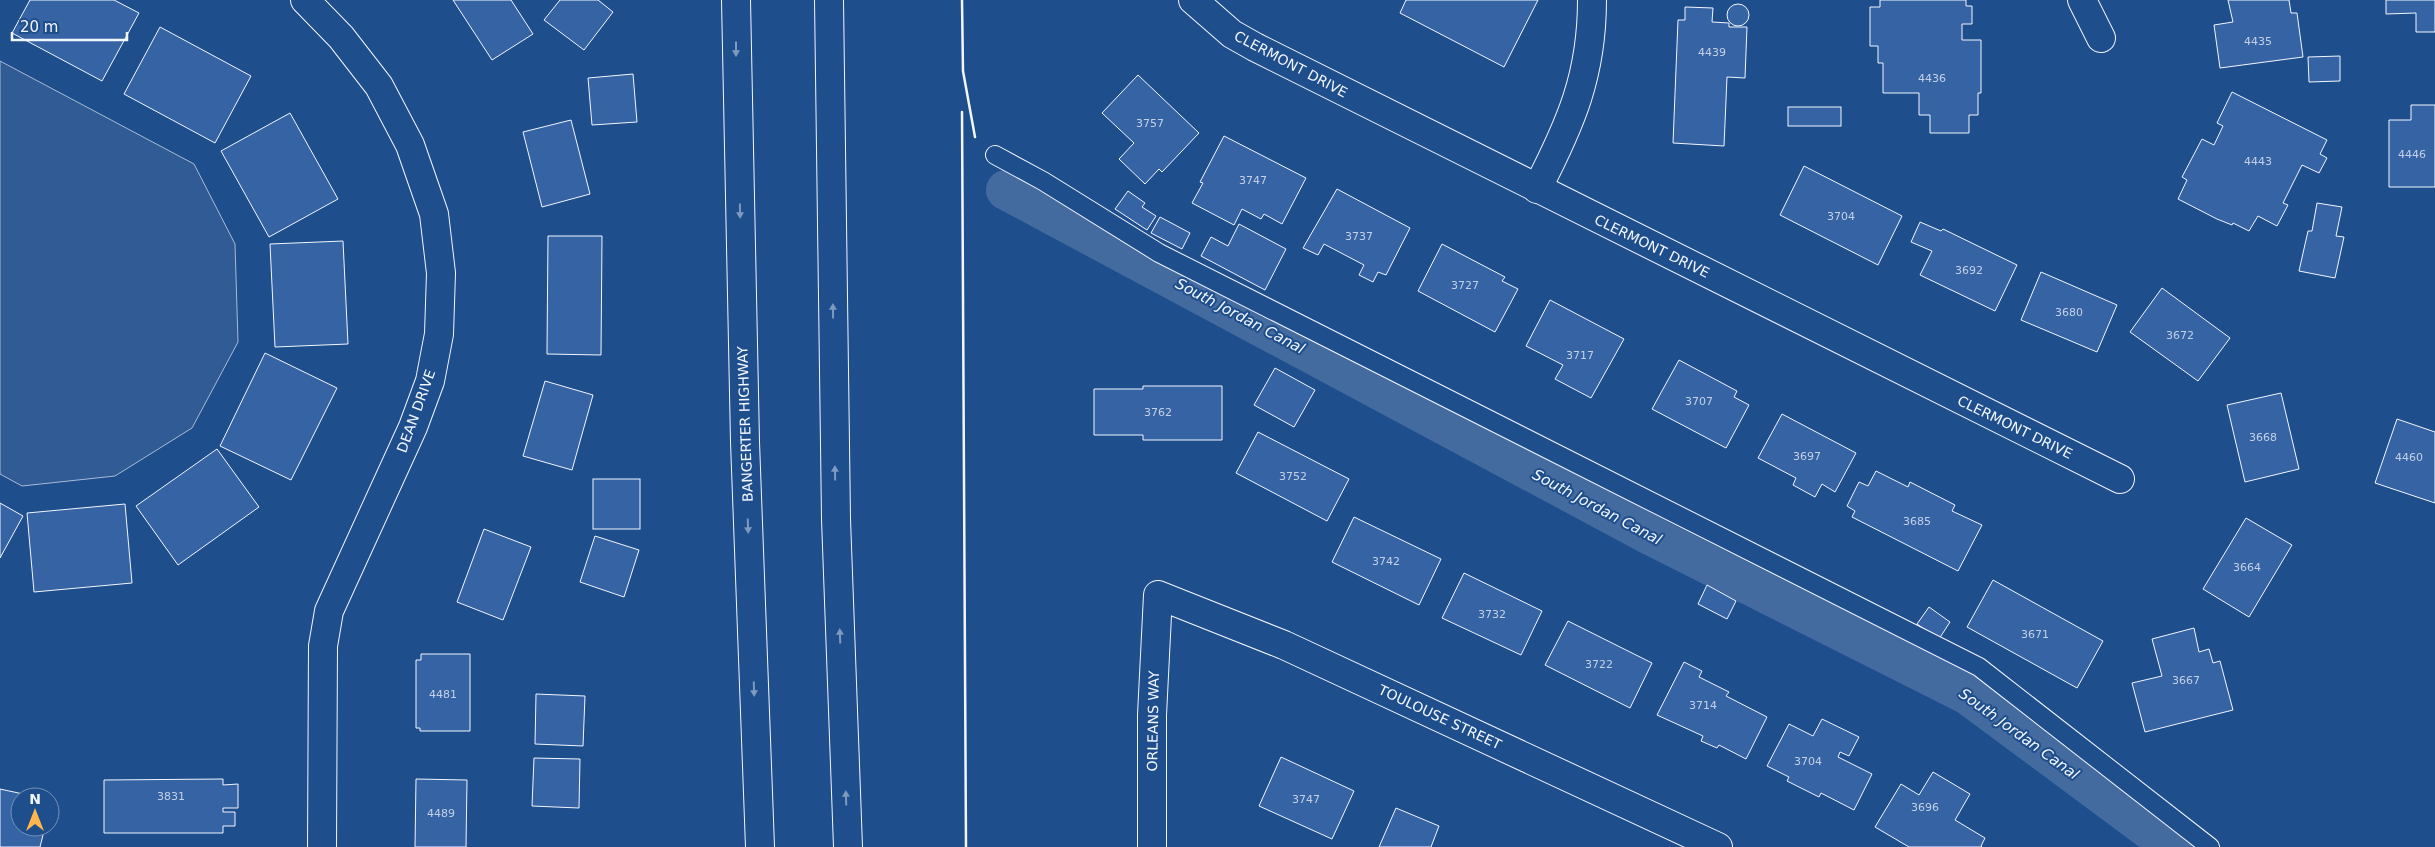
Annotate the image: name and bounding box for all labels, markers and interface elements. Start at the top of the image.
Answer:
scale bar [12,10,128,42]
text: 20 m [20,18,58,36]
street label: CLERMONT DRIVE [1232,27,1350,101]
house number: 4435 [2244,35,2272,48]
one-way arrow [732,41,740,57]
house number: 4439 [1698,46,1726,59]
house number: 4436 [1918,72,1946,85]
house number: 3757 [1136,117,1164,130]
house number: 4446 [2398,148,2426,161]
house number: 4443 [2244,155,2272,168]
house number: 3747 [1239,174,1267,187]
one-way arrow [736,203,744,219]
house number: 3704 [1827,210,1855,223]
street label: CLERMONT DRIVE [1592,211,1712,281]
house number: 3737 [1345,230,1373,243]
house number: 3692 [1955,264,1983,277]
water label: South Jordan Canal [1172,274,1308,358]
house number: 3727 [1451,279,1479,292]
one-way arrow [829,303,837,319]
house number: 3680 [2055,306,2083,319]
house number: 3672 [2166,329,2194,342]
street label: BANGERTER HIGHWAY [734,345,756,502]
house number: 3717 [1566,349,1594,362]
street label: DEAN DRIVE [394,367,438,455]
street label: CLERMONT DRIVE [1955,392,2075,462]
house number: 3707 [1685,395,1713,408]
house number: 3762 [1144,406,1172,419]
house number: 3668 [2249,431,2277,444]
house number: 3697 [1793,450,1821,463]
house number: 4460 [2395,451,2423,464]
one-way arrow [831,465,839,481]
water label: South Jordan Canal [1529,465,1665,549]
house number: 3752 [1279,470,1307,483]
house number: 3685 [1903,515,1931,528]
one-way arrow [745,518,753,534]
house number: 3742 [1372,555,1400,568]
house number: 3664 [2233,561,2261,574]
house number: 3732 [1478,608,1506,621]
one-way arrow [836,628,844,644]
house number: 3671 [2021,628,2049,641]
house number: 3722 [1585,658,1613,671]
street label: ORLEANS WAY [1144,670,1162,772]
house number: 3667 [2172,674,2200,687]
one-way arrow [750,681,758,697]
street label: TOULOUSE STREET [1375,681,1504,753]
water label: South Jordan Canal [1956,684,2083,784]
house number: 4481 [429,688,457,701]
house number: 3714 [1689,699,1717,712]
house number: 3704 [1794,755,1822,768]
north arrow [10,787,60,837]
house number: 3831 [157,790,185,803]
one-way arrow [842,790,850,806]
text: N [29,791,41,807]
house number: 3747 [1292,793,1320,806]
house number: 3696 [1911,801,1939,814]
house number: 4489 [427,807,455,820]

